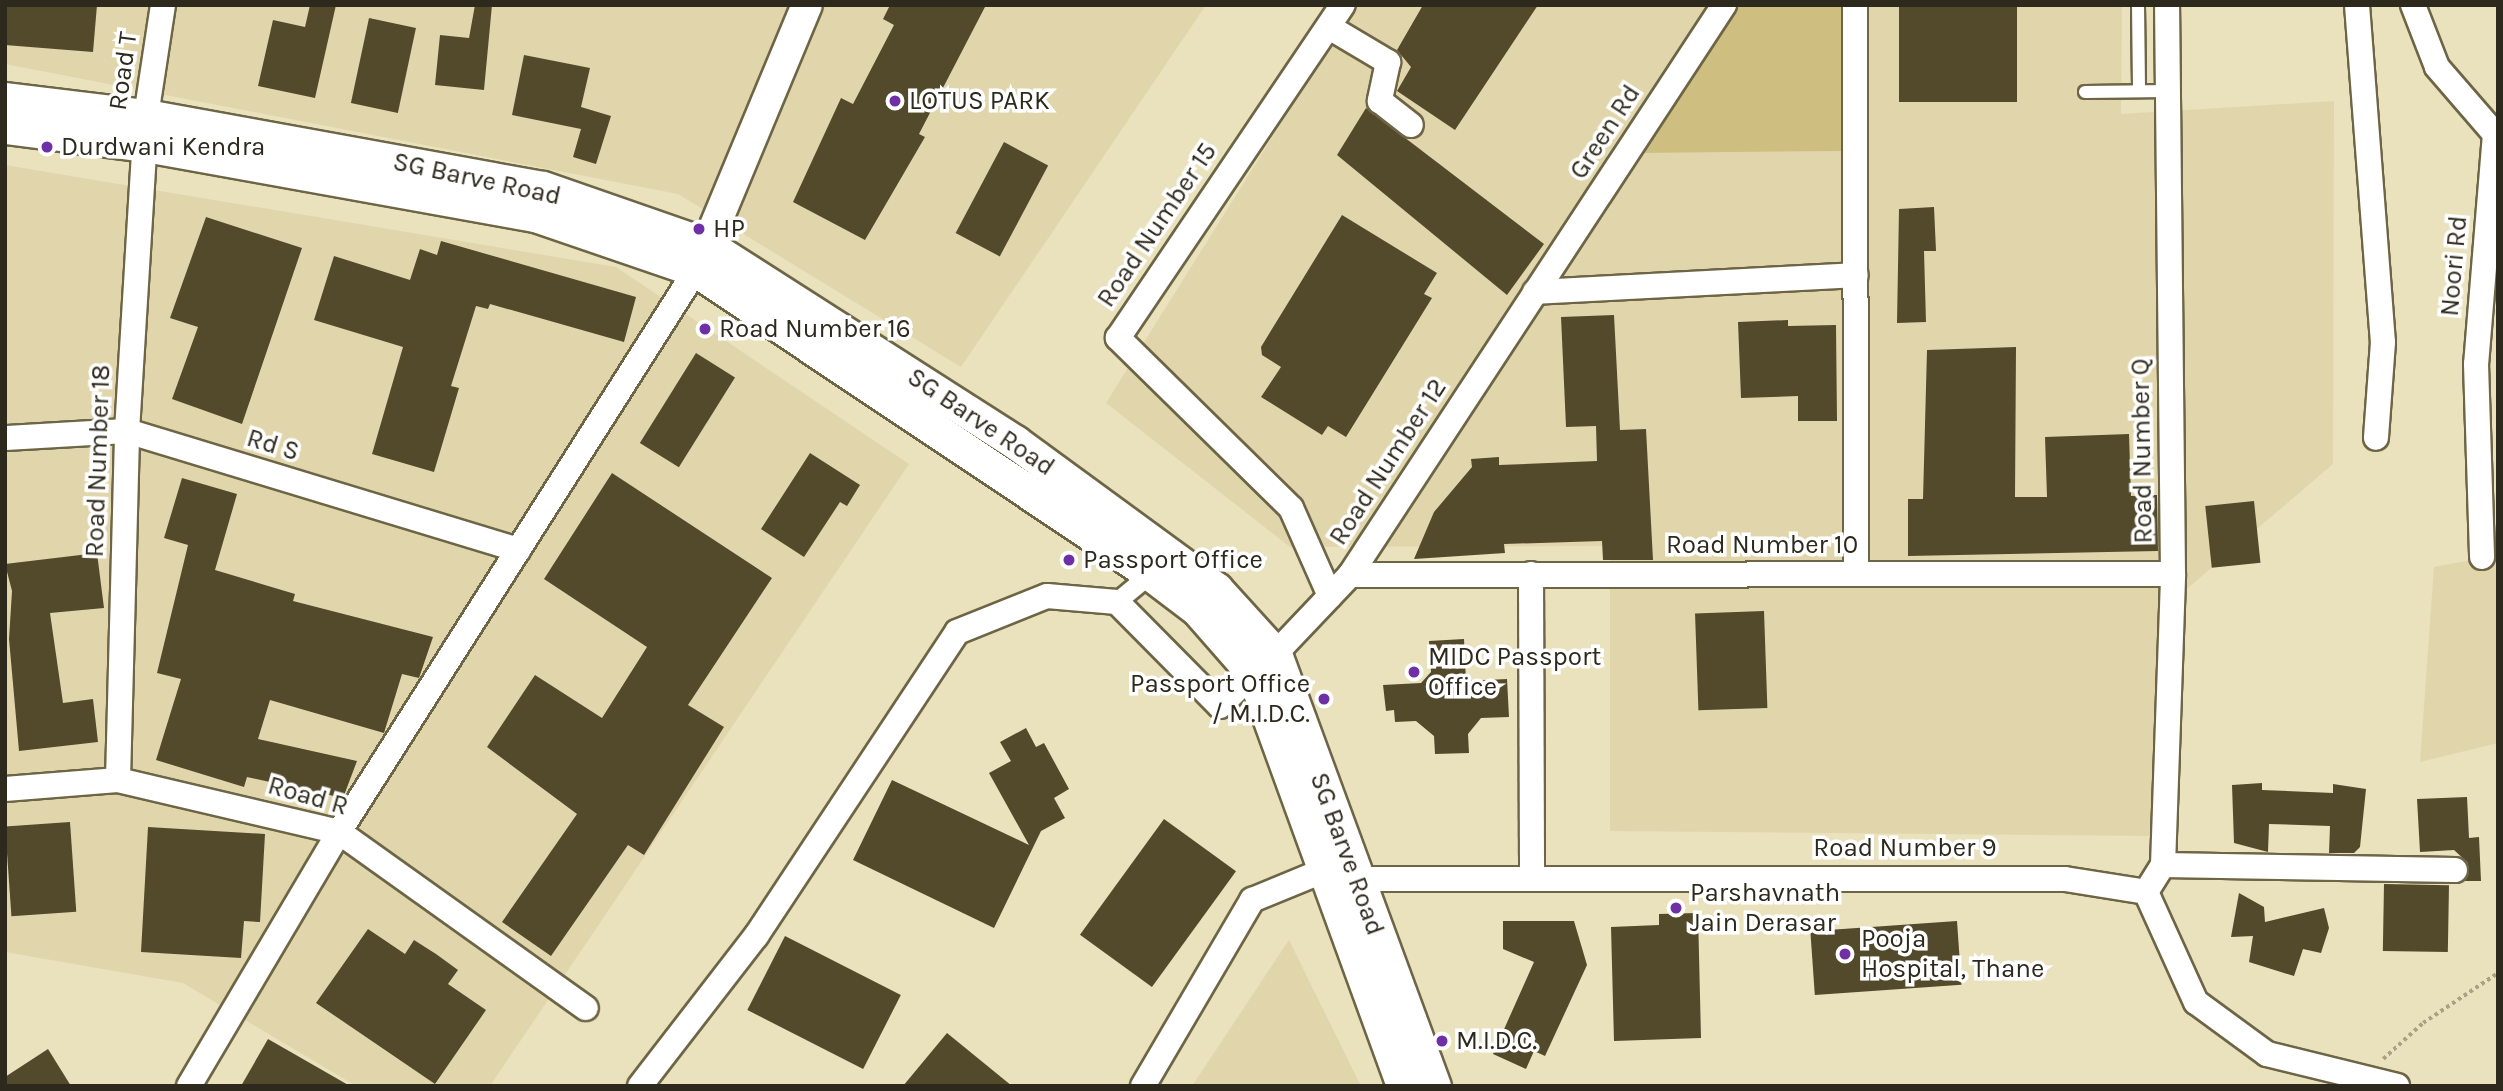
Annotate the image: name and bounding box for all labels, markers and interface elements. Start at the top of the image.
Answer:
street label: Road T [102,30,144,112]
street label: Green Rd [1563,79,1647,185]
place label: LOTUS PARK [909,85,1050,117]
marker: LOTUS PARK [887,93,903,109]
place label: Durdwani Kendra [61,131,265,163]
street label: Road Number 15 [1091,137,1223,313]
marker: Durdwani Kendra [39,139,55,155]
street label: SG Barve Road [390,146,564,212]
place label: HP [713,213,745,245]
street label: Noori Rd [2434,214,2474,318]
marker: HP [691,221,707,237]
place label: Road Number 16 [719,313,911,345]
marker: Road Number 16 [697,321,713,337]
street label: Road Number Q [2125,358,2159,544]
street label: SG Barve Road [901,361,1061,483]
street label: Road Number 18 [79,364,117,558]
street label: Road Number 12 [1323,373,1453,551]
street label: Rd S [243,422,303,468]
street label: Road Number 10 [1666,529,1858,561]
place label: Passport Office [1083,544,1263,576]
marker: Passport Office [1061,552,1077,568]
place label: MIDC Passport Office [1428,641,1601,702]
marker: MIDC Passport Office [1406,664,1422,680]
place label: Passport Office / M.I.D.C. [1130,668,1310,730]
marker: Passport Office / M.I.D.C. [1316,691,1332,707]
street label: SG Barve Road [1303,768,1391,940]
street label: Road R [264,770,352,822]
street label: Road Number 9 [1813,832,1997,864]
place label: Parshavnath Jain Derasar [1690,877,1840,938]
marker: Parshavnath Jain Derasar [1668,900,1684,916]
place label: Pooja Hospital, Thane [1861,923,2044,984]
marker: Pooja Hospital, Thane [1835,944,1855,964]
place label: M.I.D.C. [1456,1025,1537,1057]
marker: M.I.D.C. [1434,1033,1450,1049]

